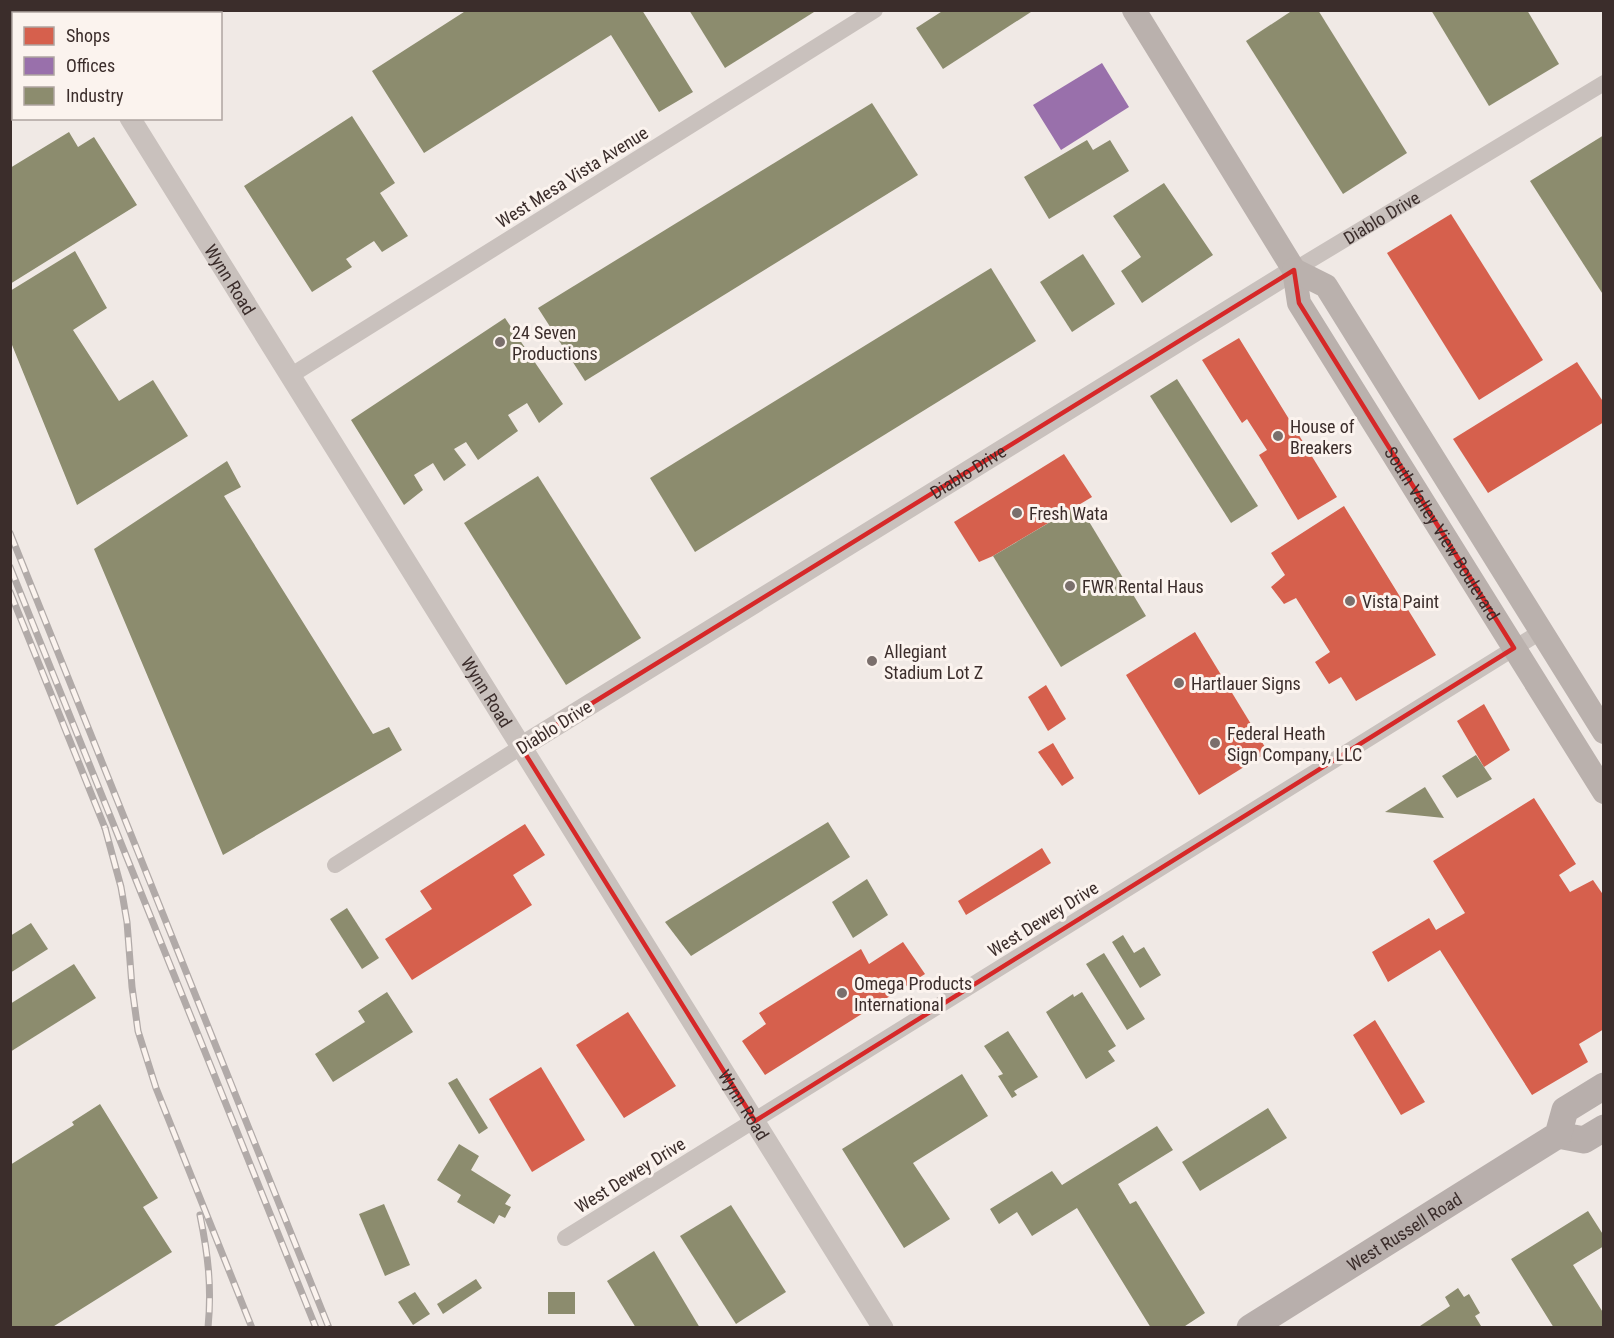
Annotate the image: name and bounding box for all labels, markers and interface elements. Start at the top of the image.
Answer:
legend [12,12,222,120]
text: Shops [66,25,110,46]
text: Offices [66,55,115,76]
text: Industry [66,85,124,106]
street label: West Mesa Vista Avenue [492,122,652,232]
street label: Diablo Drive [1339,186,1423,248]
street label: Wynn Road [201,240,260,318]
place label: 24 Seven Productions [512,322,598,364]
marker: 24 Seven Productions [493,335,507,349]
place label: House of Breakers [1290,416,1355,458]
marker: House of Breakers [1271,429,1285,443]
street label: Diablo Drive [926,440,1010,503]
street label: South Valley View Boulevard [1381,442,1505,624]
place label: Fresh Wata [1029,503,1108,524]
marker: Fresh Wata [1010,506,1024,520]
place label: FWR Rental Haus [1082,576,1204,597]
marker: FWR Rental Haus [1063,579,1077,593]
place label: Vista Paint [1362,591,1439,612]
marker: Vista Paint [1343,594,1357,608]
place label: Allegiant Stadium Lot Z [884,641,983,683]
street label: Wynn Road [457,653,517,731]
marker: Allegiant Stadium Lot Z [865,654,879,668]
place label: Hartlauer Signs [1191,673,1301,694]
marker: Hartlauer Signs [1172,676,1186,690]
street label: Diablo Drive [512,696,596,758]
place label: Federal Heath Sign Company, LLC [1227,723,1362,765]
marker: Federal Heath Sign Company, LLC [1208,736,1222,750]
street label: West Dewey Drive [984,877,1102,961]
place label: Omega Products International [854,973,972,1015]
marker: Omega Products International [835,986,849,1000]
street label: Wynn Road [714,1065,774,1144]
street label: West Dewey Drive [571,1133,689,1217]
street label: West Russell Road [1343,1188,1465,1275]

